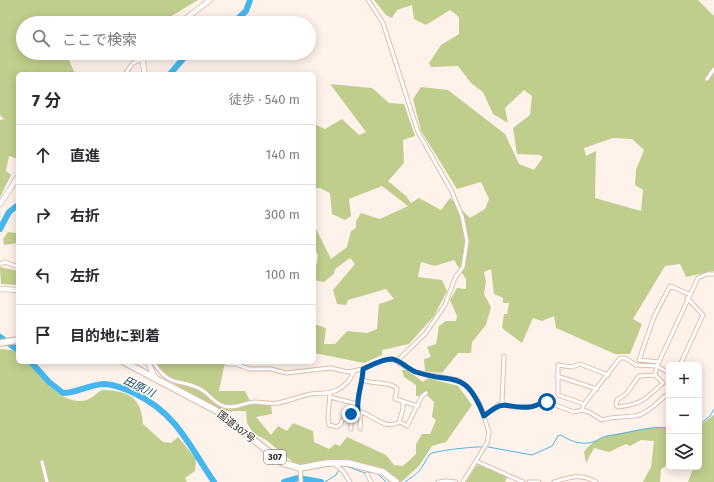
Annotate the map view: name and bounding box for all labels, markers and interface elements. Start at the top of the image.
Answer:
search box [16,16,316,60]
icon: search [30,27,52,49]
text: ここで検索 [62,31,137,49]
text: 7 分 [32,90,61,111]
text: 徒歩 · 540 m [229,92,300,107]
icon: ahead [32,144,54,166]
text: 直進 [70,147,100,165]
text: 140 m [266,147,300,162]
icon: right [32,204,54,226]
text: 右折 [70,207,100,225]
text: 300 m [264,207,300,222]
icon: left [32,264,54,286]
text: 左折 [70,267,100,285]
text: 100 m [265,267,300,282]
icon: arrive [32,324,54,346]
text: 目的地に到着 [70,327,160,345]
map controls [666,362,702,470]
button: + [666,362,702,398]
water label: 田原川 [121,374,158,401]
route start [538,393,556,411]
button: − [666,398,702,434]
route end [342,405,360,423]
street label: 国道307号 [215,408,257,446]
button: layers [666,434,702,470]
road number: 307 [264,450,286,464]

